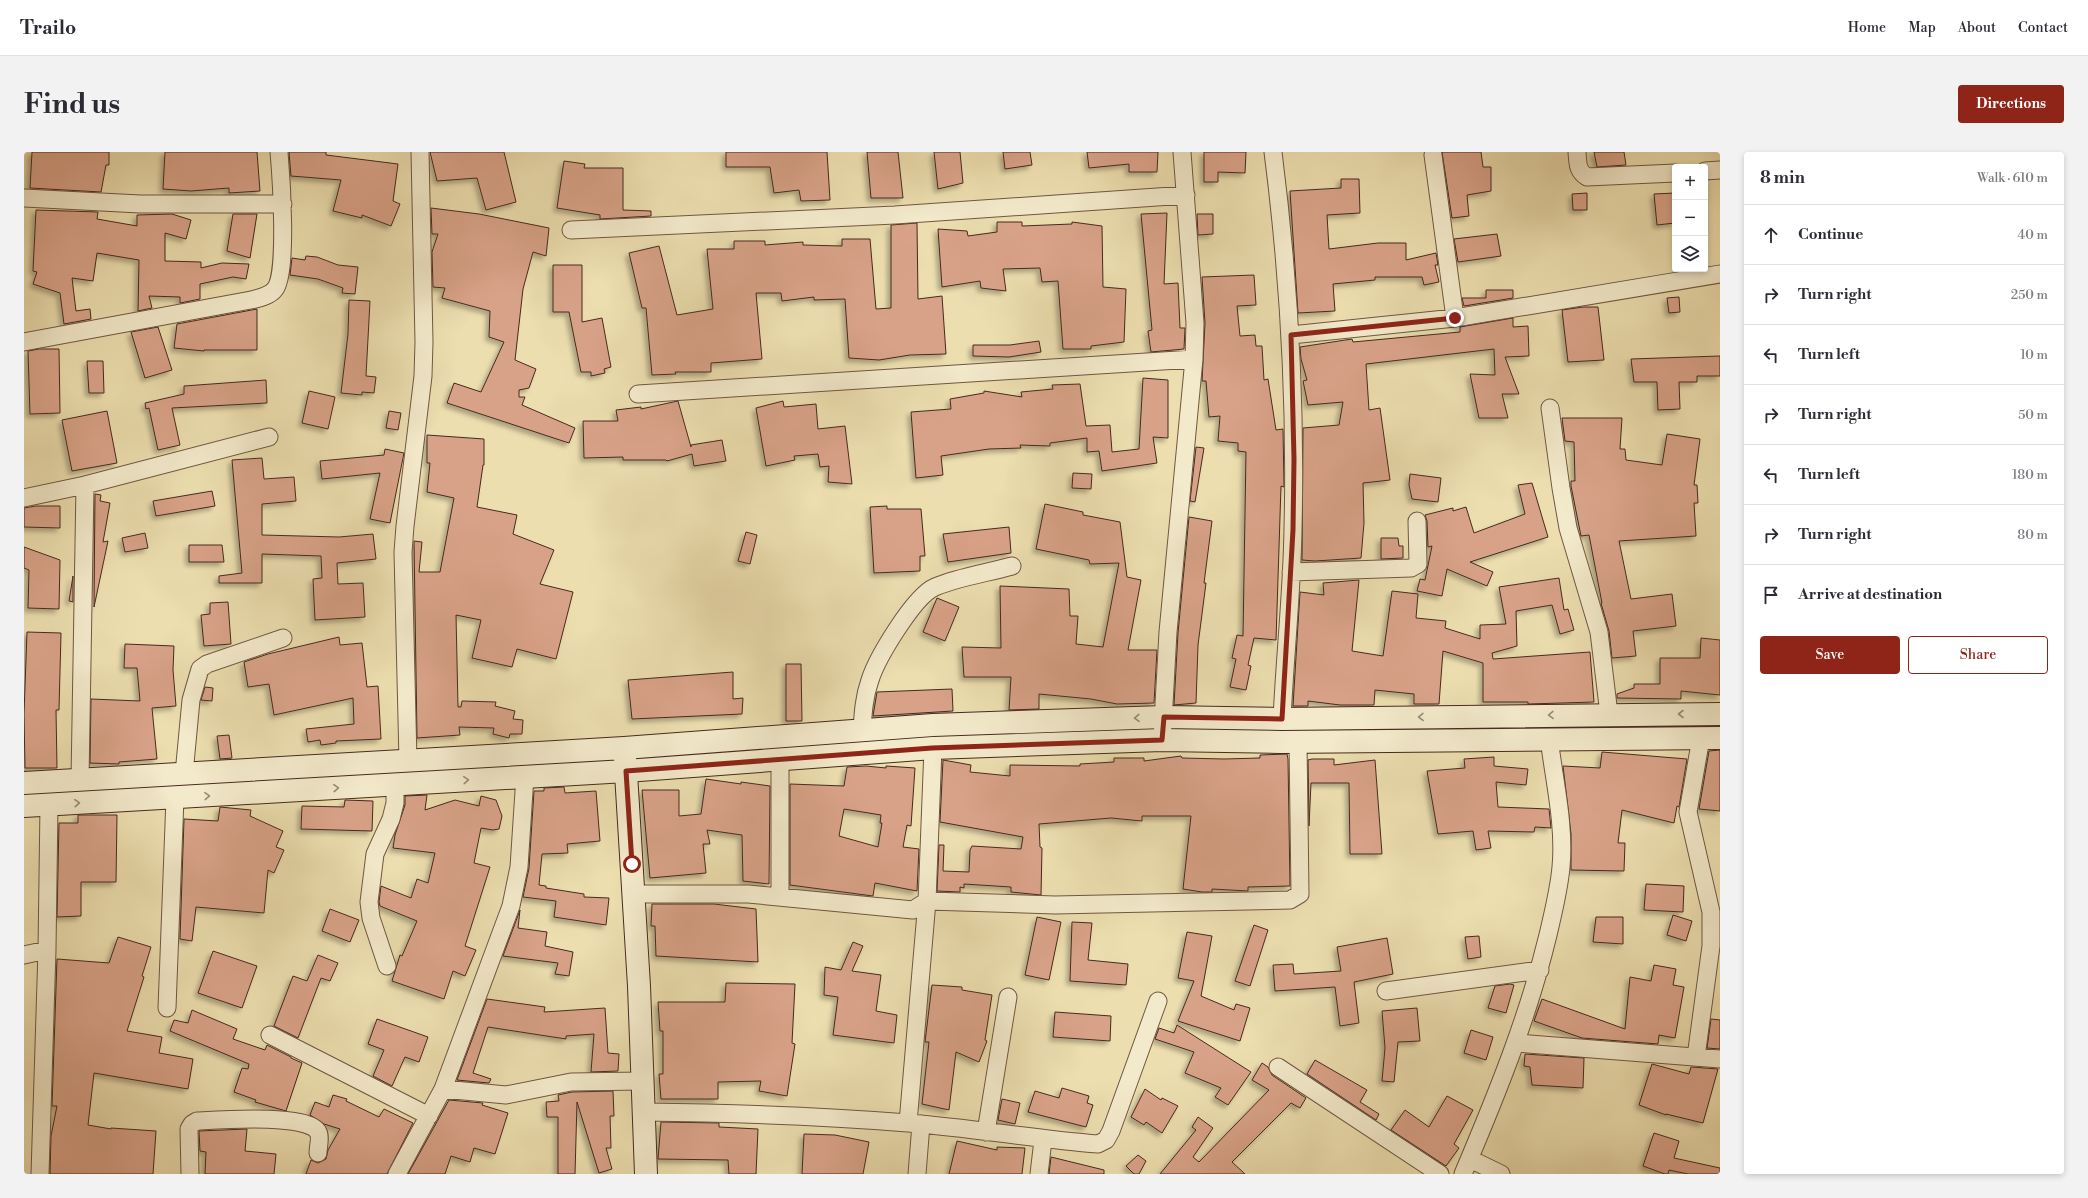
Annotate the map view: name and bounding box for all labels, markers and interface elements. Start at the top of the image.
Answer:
text: Trailo [20,16,76,40]
text: Home [1848,19,1886,37]
text: Map [1908,19,1936,37]
text: About [1958,19,1996,37]
text: Contact [2018,19,2068,37]
button: Directions [1958,85,2064,123]
text: Find us [24,87,120,122]
map controls [1672,164,1708,272]
button: + [1672,164,1708,200]
text: 8 min [1760,167,1805,189]
text: Walk · 610 m [1977,170,2048,186]
button: − [1672,200,1708,236]
icon: ahead [1760,224,1782,246]
text: Continue [1798,225,1863,244]
text: 40 m [2018,227,2048,243]
button: layers [1672,236,1708,272]
icon: right [1760,284,1782,306]
text: Turn right [1798,285,1872,304]
text: 250 m [2011,287,2048,303]
route end [1446,309,1464,327]
icon: left [1760,344,1782,366]
text: Turn left [1798,345,1860,364]
text: 10 m [2020,347,2048,363]
icon: right [1760,404,1782,426]
text: Turn right [1798,405,1872,424]
text: 50 m [2018,407,2048,423]
icon: left [1760,464,1782,486]
text: Turn left [1798,465,1860,484]
text: 180 m [2012,467,2048,483]
icon: right [1760,524,1782,546]
text: Turn right [1798,525,1872,544]
text: 80 m [2017,527,2048,543]
icon: arrive [1760,584,1782,606]
text: Arrive at destination [1798,585,1942,604]
button: Save [1760,636,1900,674]
button: Share [1908,636,2048,674]
one-way arrow [1678,710,1684,718]
one-way arrow [1548,711,1554,719]
one-way arrow [1418,712,1424,721]
one-way arrow [1134,714,1140,722]
one-way arrow [463,775,469,784]
one-way arrow [333,784,339,793]
one-way arrow [204,791,210,800]
one-way arrow [74,799,80,808]
route start [623,855,641,873]

